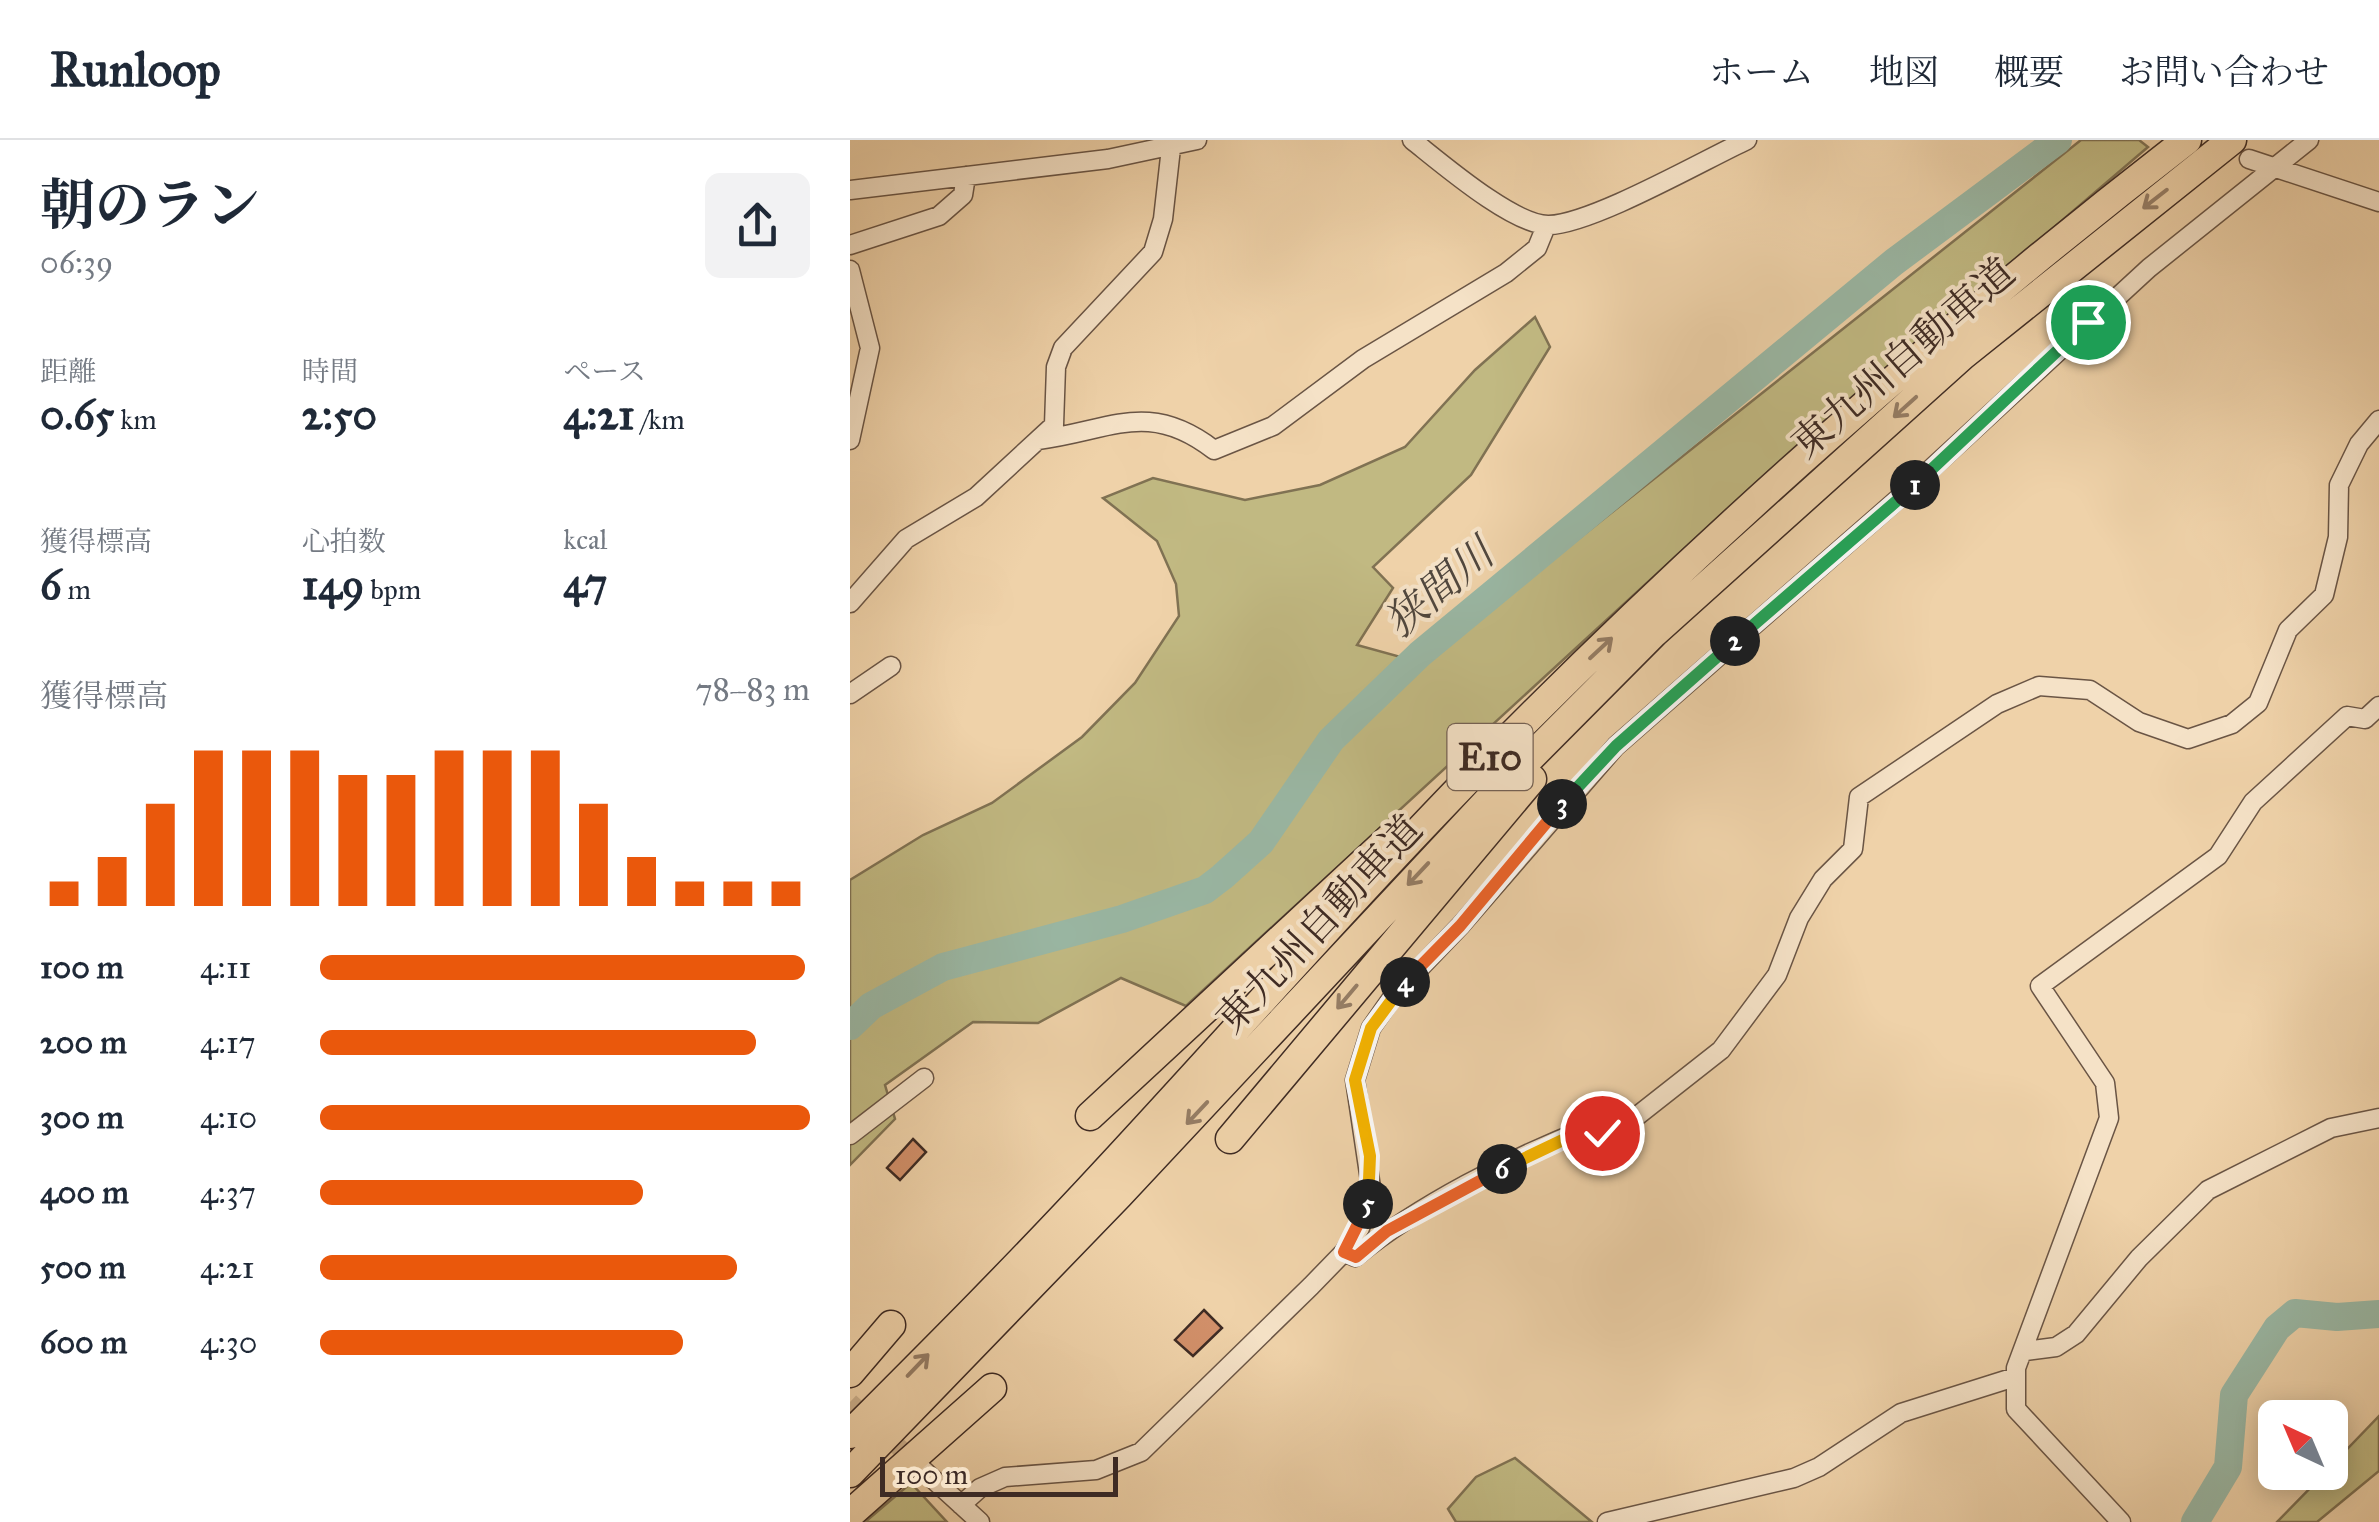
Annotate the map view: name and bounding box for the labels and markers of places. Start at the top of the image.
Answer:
pin [2046,280,2131,365]
pin: 1 [1890,460,1940,510]
pin: 2 [1710,616,1760,666]
pin: 3 [1537,779,1587,829]
pin: 4 [1380,957,1430,1007]
pin [1560,1091,1645,1176]
pin: 6 [1477,1144,1527,1194]
pin: 5 [1343,1179,1393,1229]

